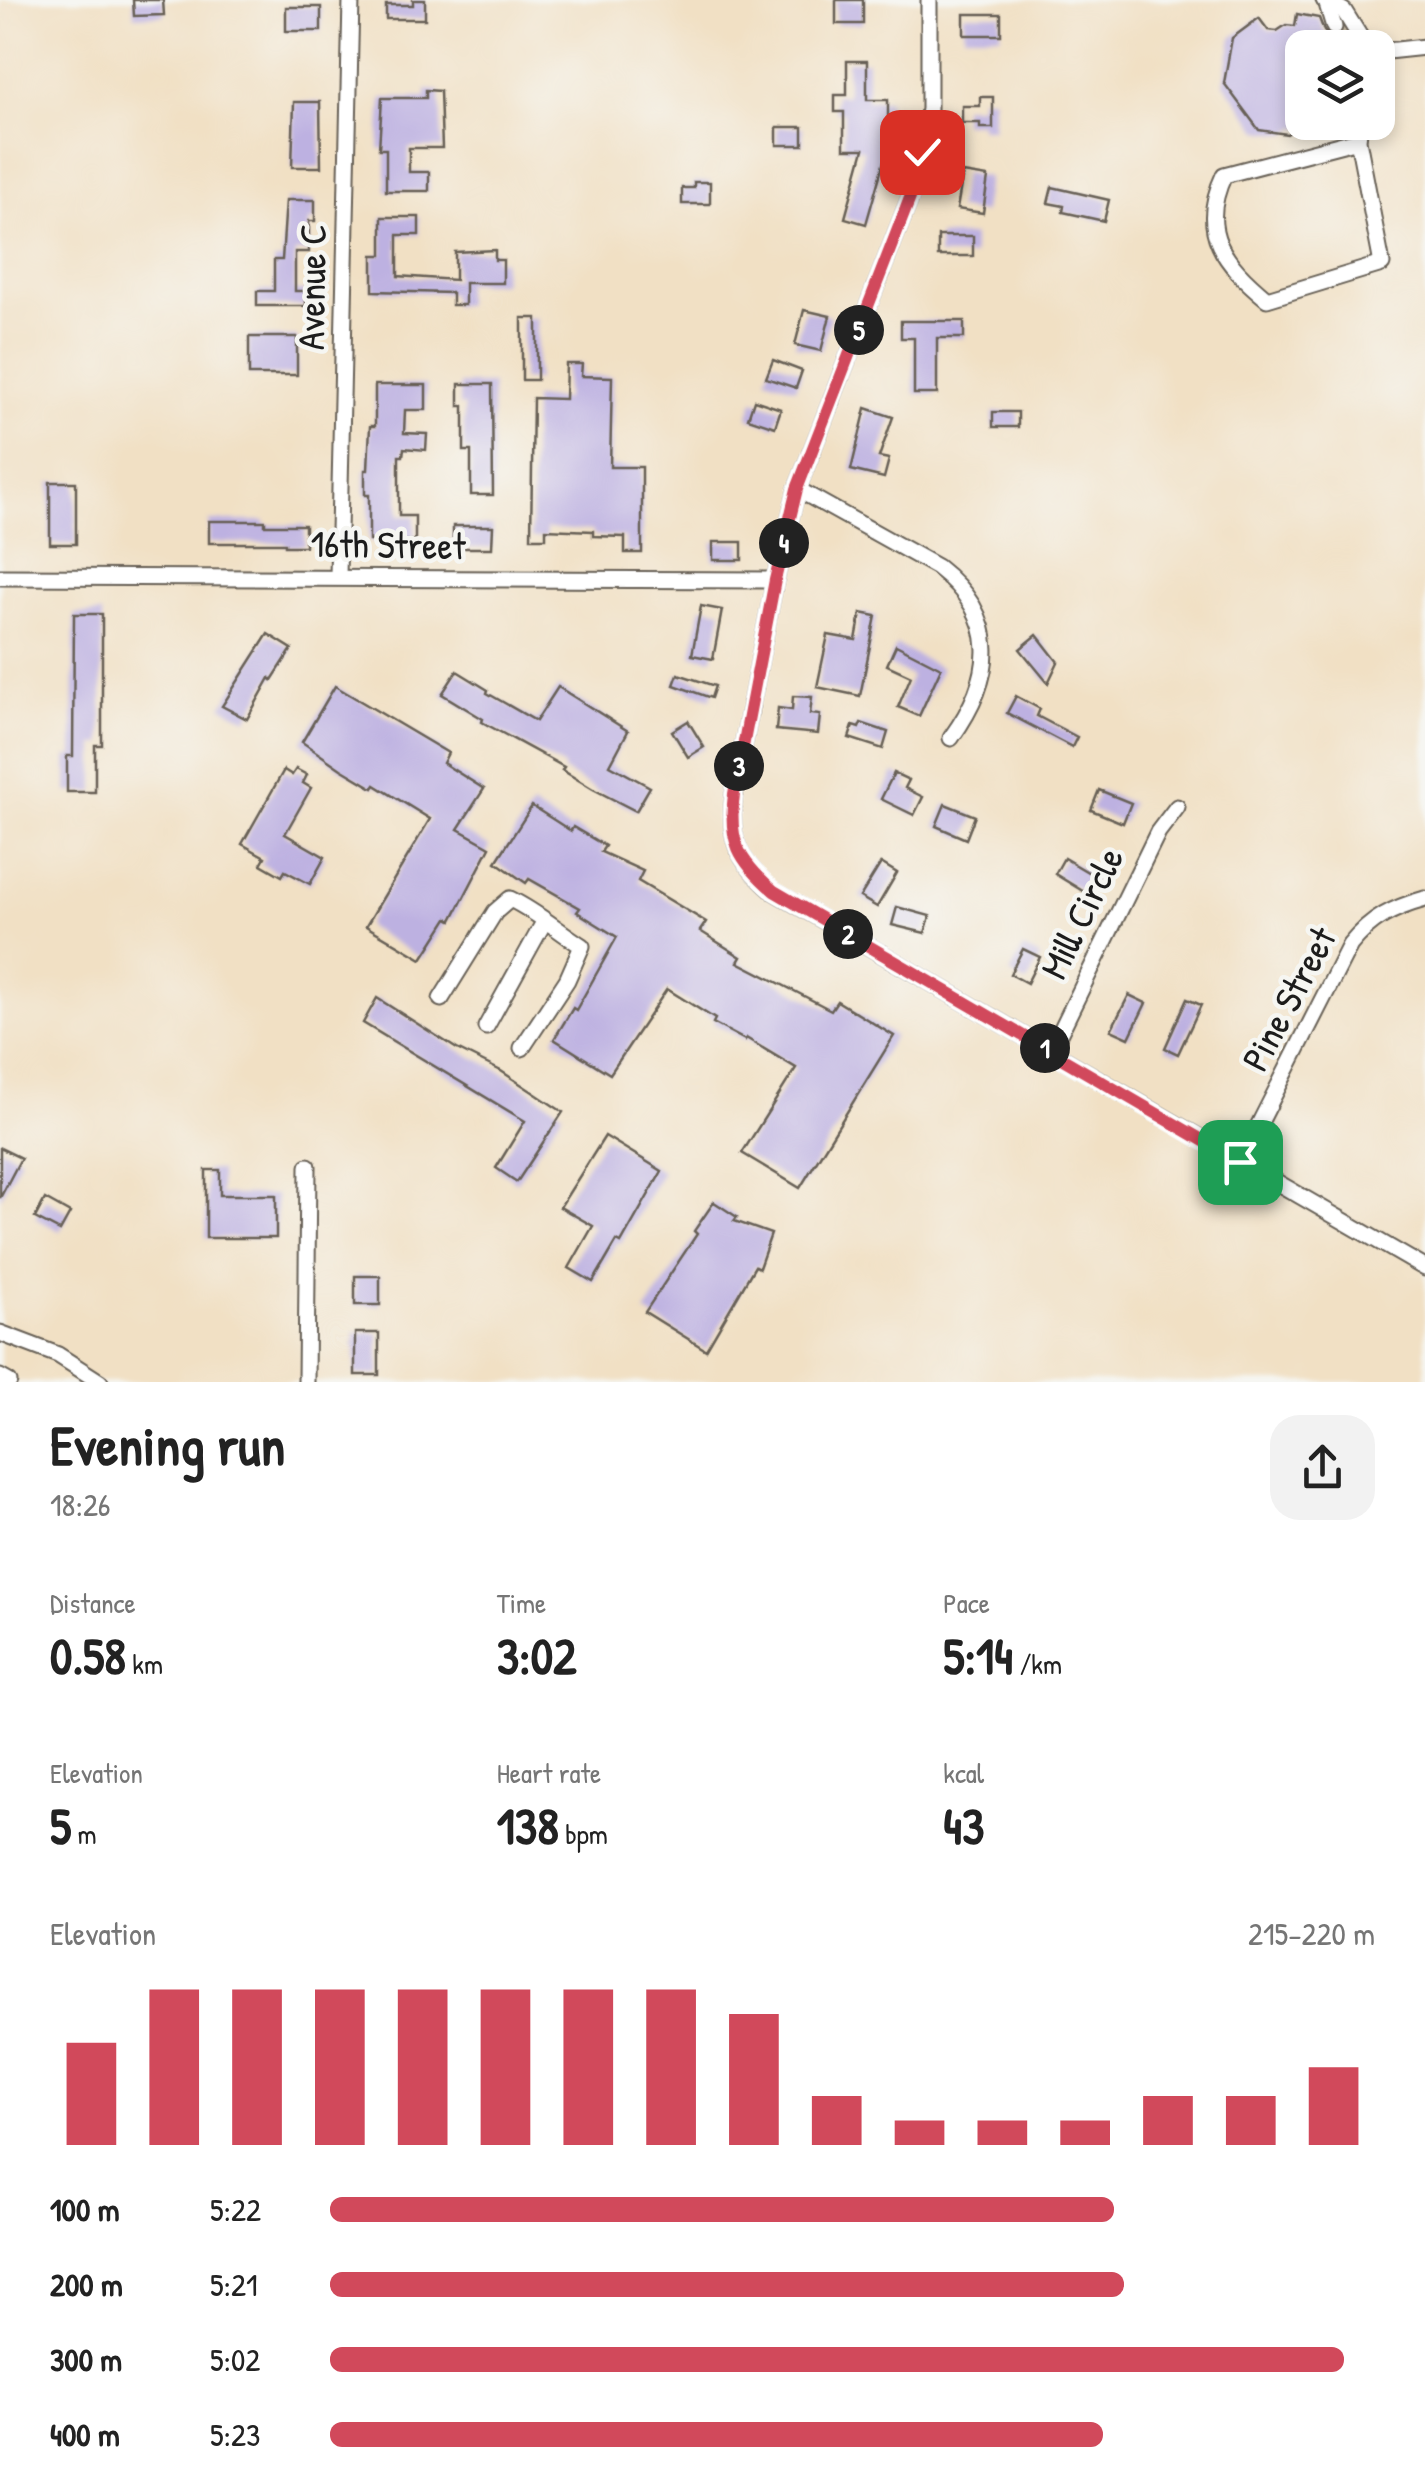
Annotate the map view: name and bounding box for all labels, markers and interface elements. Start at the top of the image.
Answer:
map controls [1285,30,1395,140]
button: layers [1285,30,1395,140]
pin [880,110,965,195]
icon: check [895,125,950,180]
street label: Avenue C [284,224,338,350]
pin: 5 [834,305,884,355]
text: 5 [853,311,865,349]
street label: 16th Street [310,517,467,571]
pin: 4 [759,518,809,568]
text: 4 [779,524,789,562]
pin: 3 [714,741,764,791]
text: 3 [733,747,745,785]
street label: Mill Circle [1027,838,1135,987]
pin: 2 [823,909,873,959]
text: 2 [841,915,855,953]
street label: Pine Street [1228,917,1348,1080]
pin: 1 [1020,1023,1070,1073]
text: 1 [1040,1029,1050,1067]
pin [1198,1120,1283,1205]
icon: arrive [1213,1135,1268,1190]
text: Evening run [50,1408,285,1482]
button: share [1270,1415,1375,1520]
text: 18:26 [50,1483,111,1526]
text: Distance [50,1584,136,1622]
text: Time [497,1584,546,1622]
text: Pace [943,1584,990,1622]
text: 0.58 [50,1622,126,1690]
text: 3:02 [497,1622,576,1690]
text: 5:14 [943,1622,1013,1690]
text: km [126,1645,163,1683]
text: /km [1013,1645,1062,1683]
text: Elevation [50,1754,143,1792]
text: Heart rate [497,1754,601,1792]
text: kcal [943,1754,984,1792]
text: 5 [50,1792,71,1860]
text: 138 [497,1792,559,1860]
text: 43 [943,1792,984,1860]
text: m [71,1815,97,1853]
text: bpm [559,1815,608,1853]
text: Elevation [50,1912,156,1955]
text: 215–220 m [1248,1912,1375,1955]
text: 100 m [50,2188,119,2231]
text: 5:22 [210,2188,261,2231]
text: 200 m [50,2263,123,2306]
text: 5:21 [210,2263,258,2306]
text: 300 m [50,2338,122,2381]
text: 5:02 [210,2338,260,2381]
text: 400 m [50,2413,120,2456]
text: 5:23 [210,2413,260,2456]

